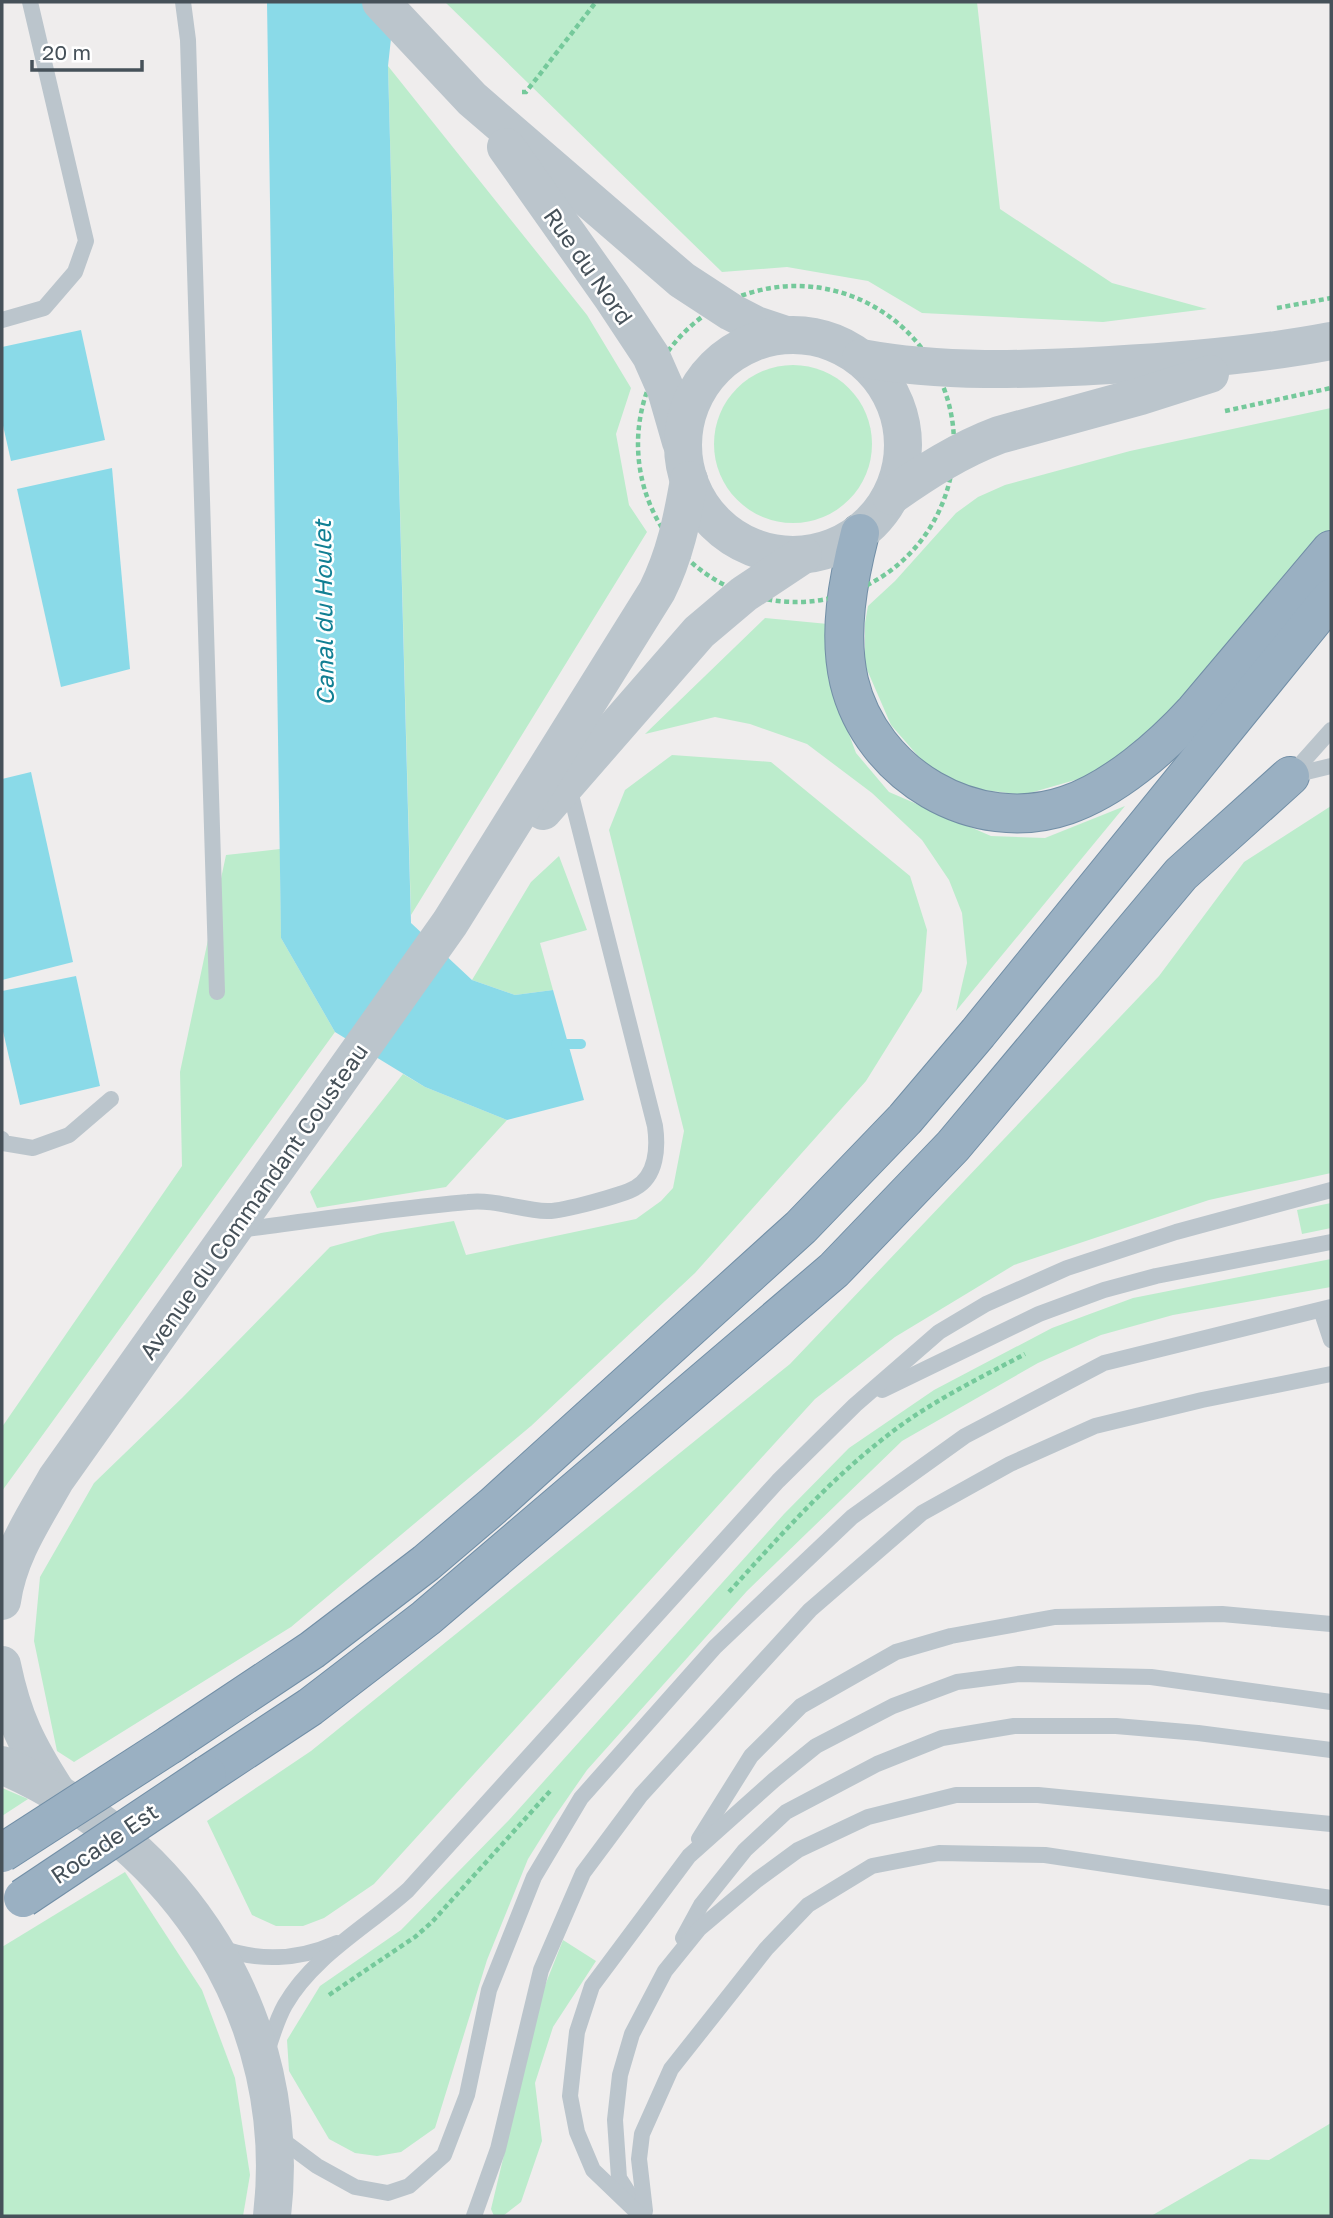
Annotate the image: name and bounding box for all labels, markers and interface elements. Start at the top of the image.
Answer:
scale bar [32,28,142,72]
text: 20 m [42,39,91,65]
street label: Rue du Nord [538,202,640,330]
water label: Canal du Houlet [307,518,339,706]
street label: Avenue du Commandant Cousteau [133,1038,373,1364]
street label: Rocade Est [45,1797,163,1889]

